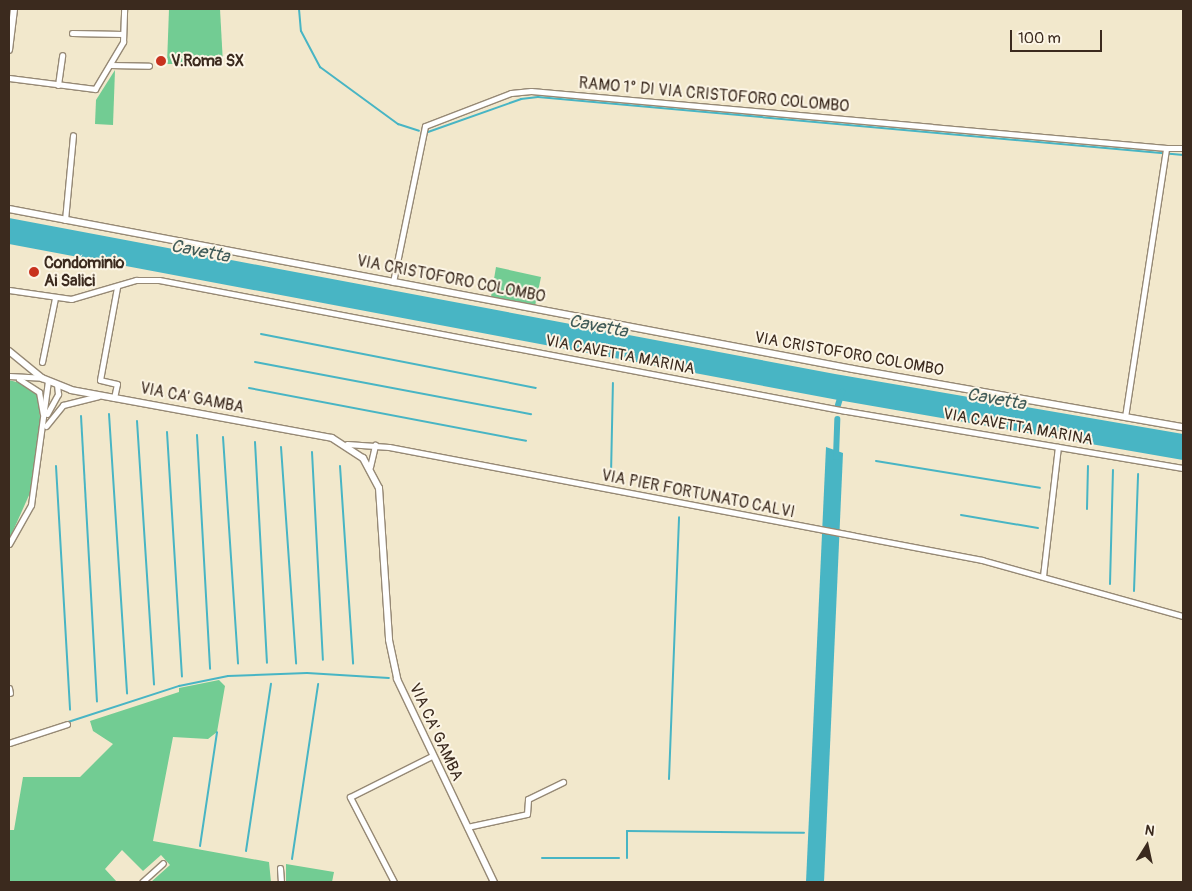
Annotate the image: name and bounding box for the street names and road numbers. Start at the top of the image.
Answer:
street label: RAMO 1° DI VIA CRISTOFORO COLOMBO [578,74,850,116]
street label: VIA CRISTOFORO COLOMBO [355,251,547,307]
street label: VIA CRISTOFORO COLOMBO [753,328,945,380]
street label: VIA CAVETTA MARINA [544,331,696,379]
street label: VIA CA' GAMBA [138,379,246,417]
street label: VIA CAVETTA MARINA [941,404,1095,450]
street label: VIA PIER FORTUNATO CALVI [600,466,796,522]
street label: VIA CA' GAMBA [405,680,467,784]

